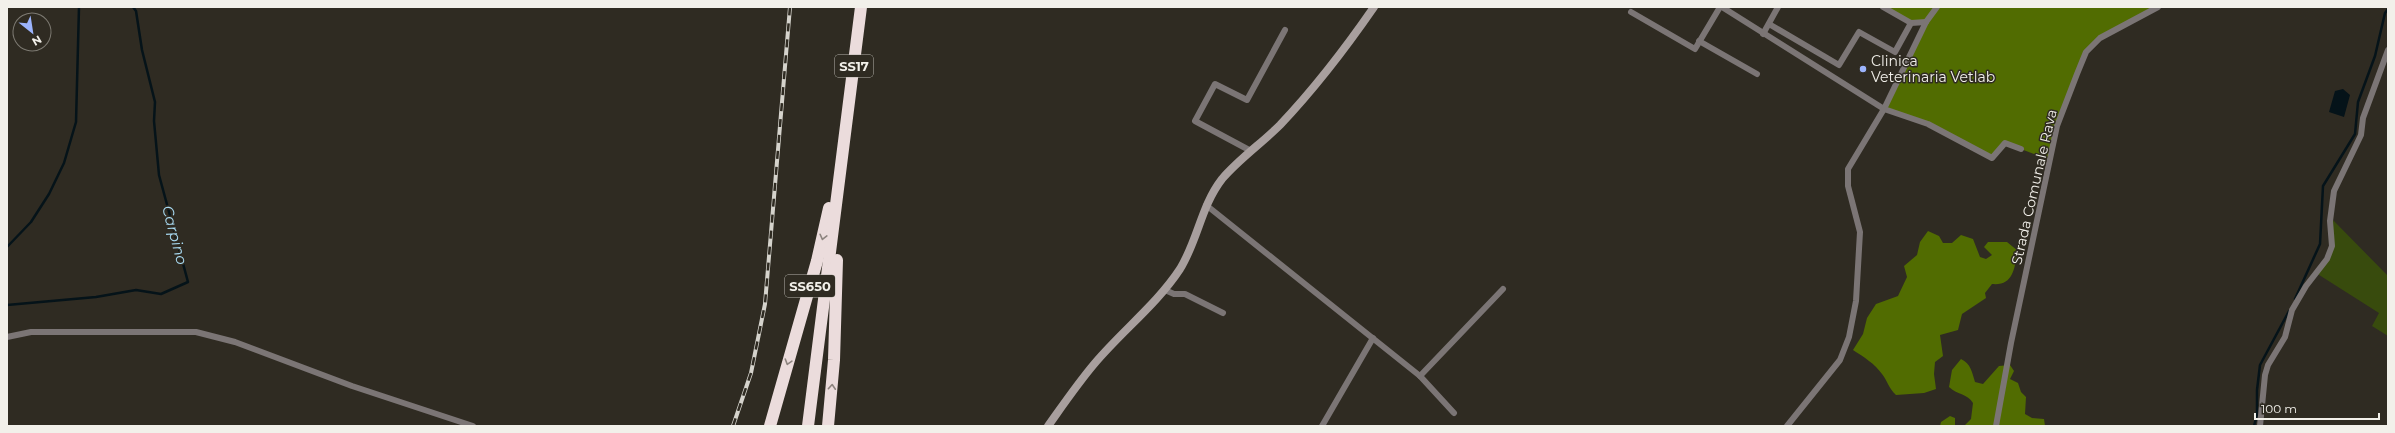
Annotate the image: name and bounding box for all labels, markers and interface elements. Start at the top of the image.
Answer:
north arrow [12,12,52,52]
text: N [30,32,44,49]
place label: Clinica Veterinaria Vetlab [1871,52,1995,86]
road number: SS17 [835,55,873,77]
marker: Clinica Veterinaria Vetlab [1858,64,1868,74]
street label: Strada Comunale Rava [2007,107,2061,267]
water label: Carpino [158,203,192,267]
one-way arrow [819,233,828,240]
road number: SS650 [785,275,835,297]
one-way arrow [784,358,793,365]
one-way arrow [828,384,837,390]
scale bar [2255,395,2379,421]
text: 100 m [2261,401,2297,416]

